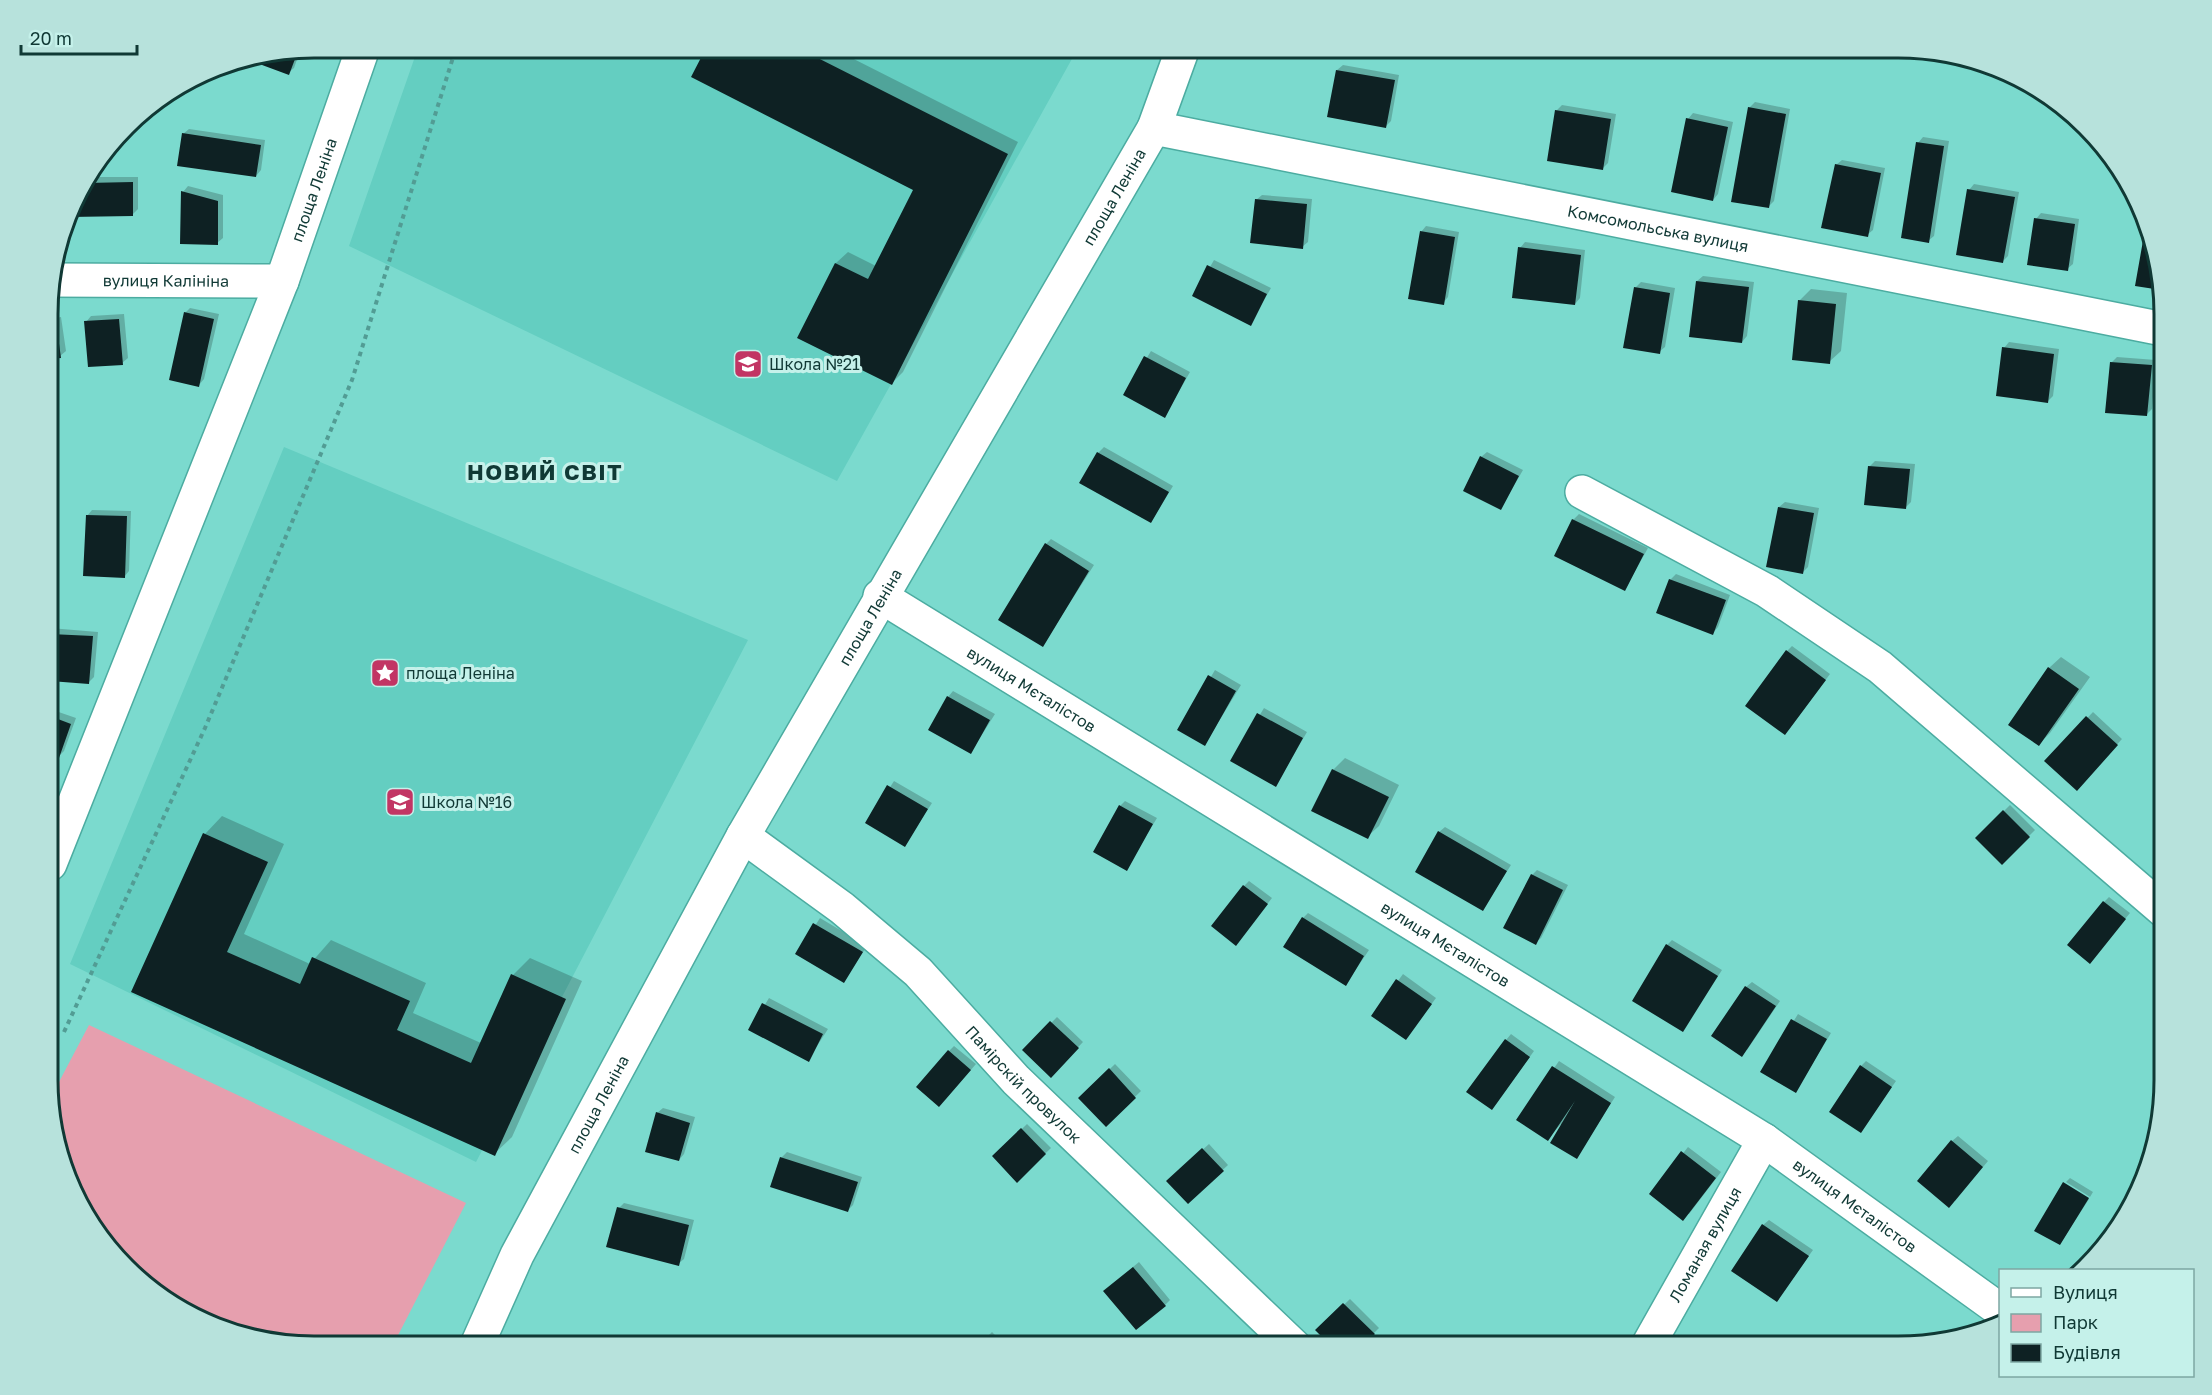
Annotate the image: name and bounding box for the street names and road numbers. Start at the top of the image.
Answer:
street label: площа Леніна [286,135,341,245]
street label: площа Леніна [1078,145,1150,249]
street label: Комсомольська вулиця [1566,201,1750,256]
street label: вулиця Калініна [103,270,229,291]
street label: площа Леніна [834,565,906,669]
street label: вулиця Мєталістов [964,642,1100,736]
street label: вулиця Мєталістов [1377,897,1514,991]
street label: Памірскій провулок [961,1021,1086,1147]
street label: площа Леніна [564,1052,633,1157]
street label: вулиця Мєталістов [1789,1154,1921,1257]
street label: Ломаная вулиця [1665,1183,1746,1305]

